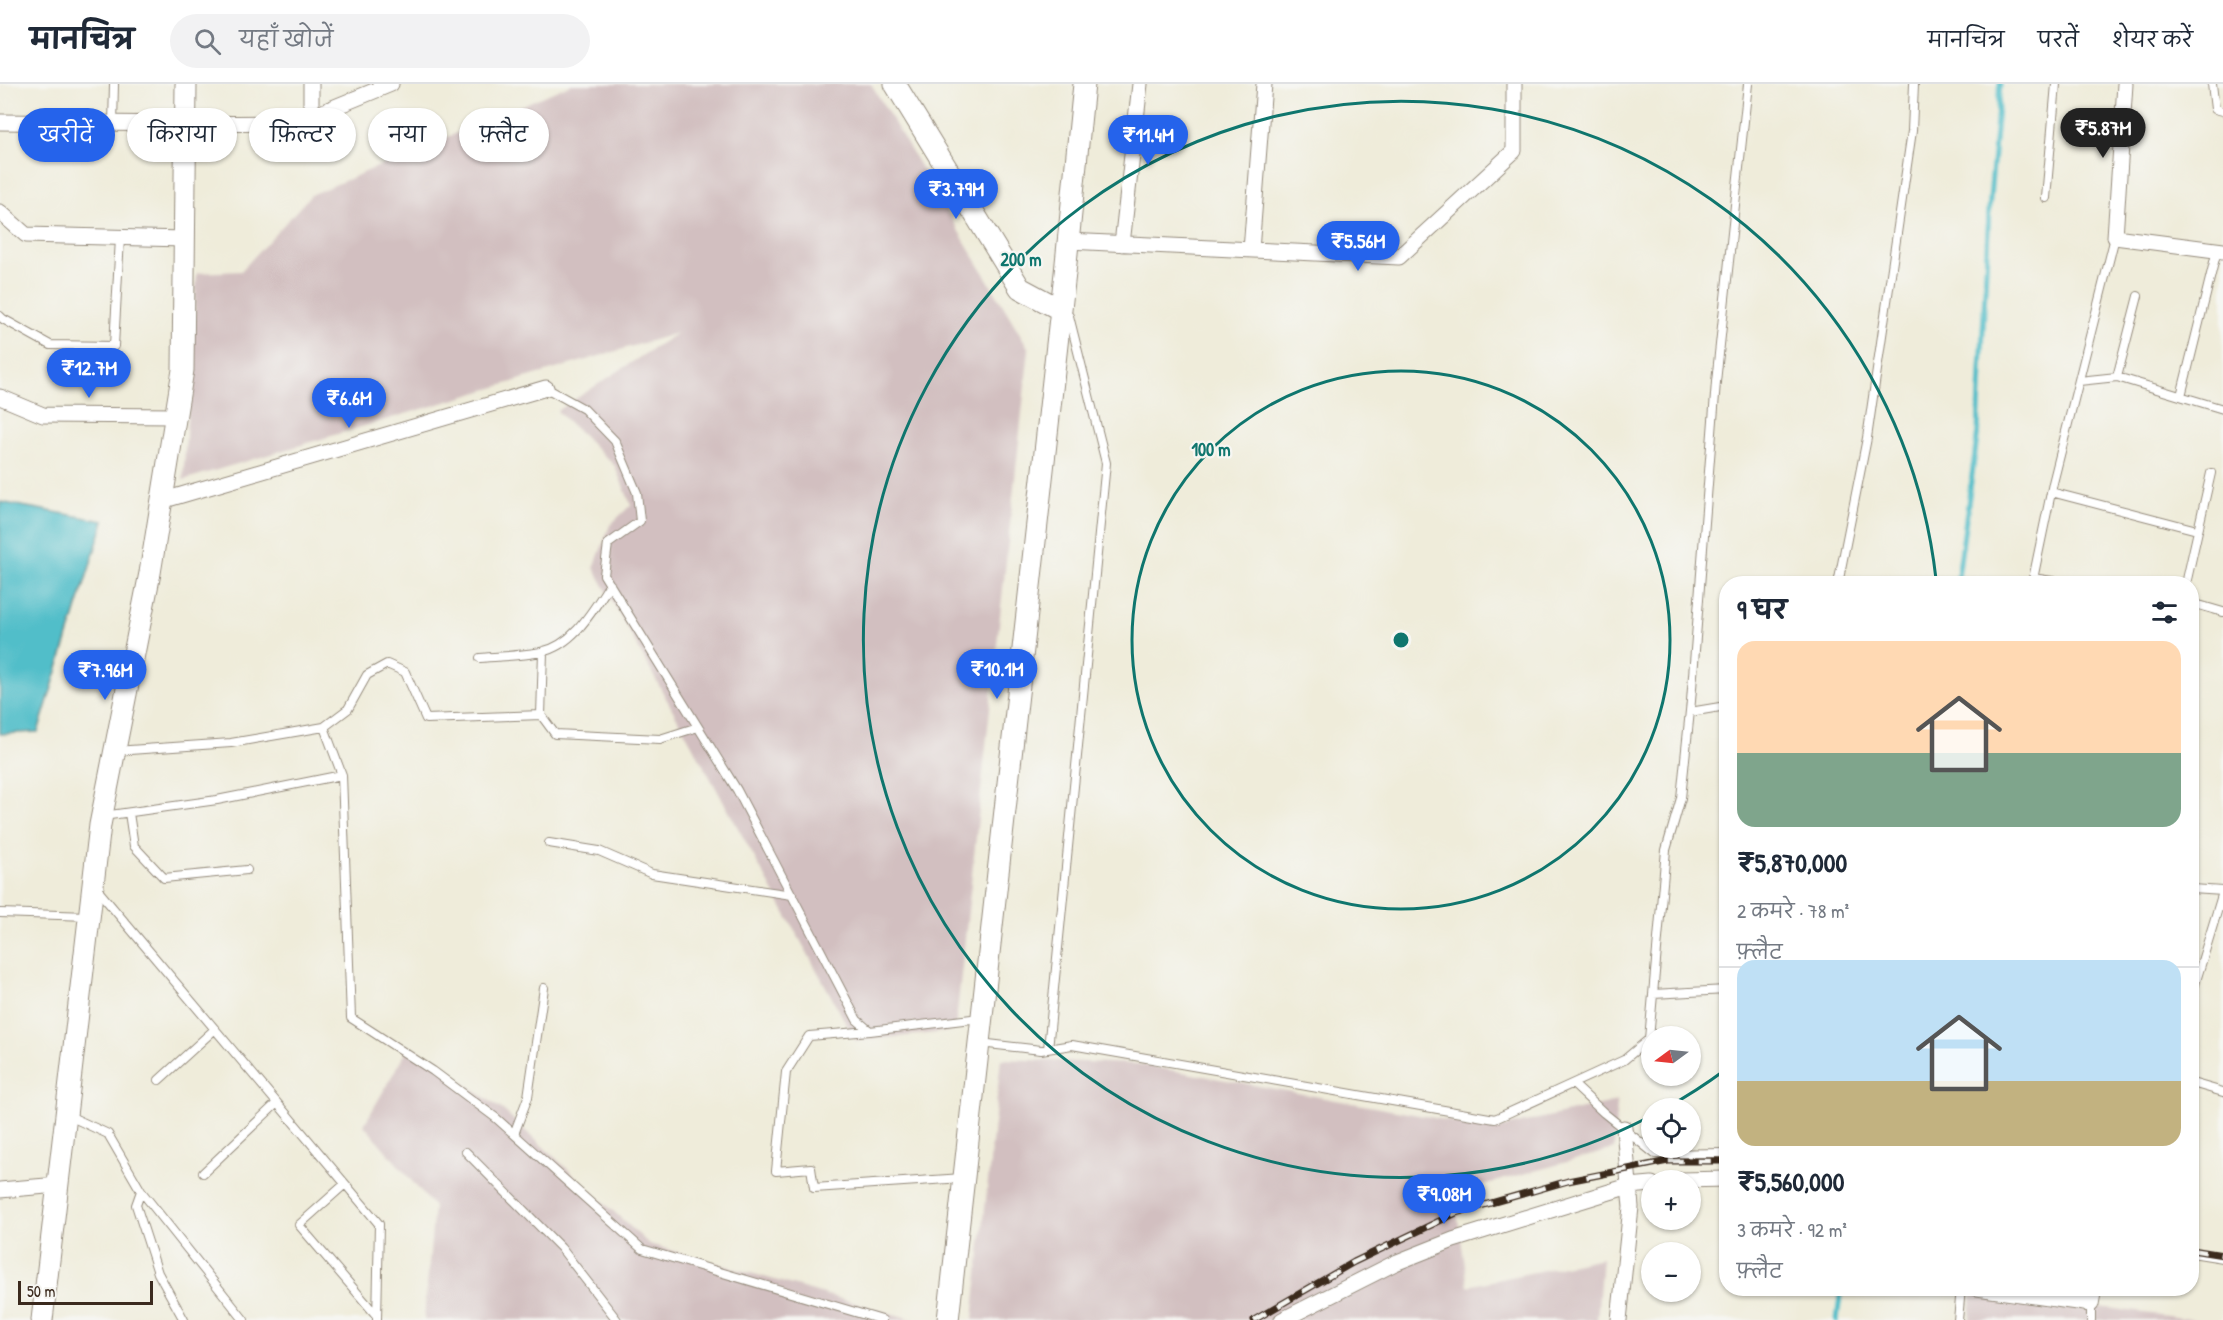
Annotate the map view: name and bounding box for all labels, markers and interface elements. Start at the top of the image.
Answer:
search box [170,14,590,68]
text: मानचित्र [30,20,134,58]
text: यहाँ खोजें [239,24,333,54]
icon: search [191,25,224,58]
text: मानचित्र [1928,25,2005,54]
text: परतें [2038,25,2079,54]
text: शेयर करें [2112,25,2193,54]
chip: खरीदें [18,108,115,162]
chip: किराया [127,108,237,162]
chip: फ़िल्टर [249,108,356,162]
chip: नया [368,108,447,162]
chip: फ़्लैट [459,108,549,162]
pin: ₹5.87M [2054,108,2152,159]
text: ₹5.87M [2075,114,2131,141]
pin: ₹11.4M [1099,115,1197,166]
text: ₹11.4M [1122,121,1174,148]
pin: ₹3.79M [907,169,1005,220]
text: ₹3.79M [928,175,984,202]
pin: ₹5.56M [1309,221,1407,272]
text: ₹5.56M [1331,227,1385,254]
text: 200 m [1001,247,1041,272]
pin: ₹12.7M [40,348,138,399]
text: ₹12.7M [61,354,117,381]
pin: ₹6.6M [307,378,391,429]
text: ₹6.6M [326,384,372,411]
text: 100 m [1191,437,1231,462]
text: 9 घर [1737,592,1787,627]
icon: filters [2148,596,2181,629]
centre of rings [1391,630,1411,650]
pin: ₹10.1M [948,649,1046,700]
pin: ₹7.96M [56,650,154,701]
text: ₹10.1M [970,655,1024,682]
text: ₹7.96M [77,656,133,683]
icon: home [1905,680,2013,788]
text: ₹5,870,000 [1737,845,1847,880]
text: 2 कमरे · 78 m² [1737,897,1849,924]
text: फ़्लैट [1737,938,1783,965]
icon: home [1905,999,2013,1107]
north arrow [1641,1026,1701,1086]
map controls [1641,1026,1701,1302]
button: locate [1641,1098,1701,1158]
text: ₹5,560,000 [1737,1164,1844,1199]
button: + [1641,1170,1701,1230]
pin: ₹9.08M [1395,1174,1493,1225]
text: ₹9.08M [1417,1180,1471,1207]
text: 3 कमरे · 92 m² [1737,1216,1847,1243]
button: − [1641,1242,1701,1302]
text: फ़्लैट [1737,1257,1783,1284]
scale bar [18,1278,153,1306]
text: 50 m [27,1280,56,1302]

